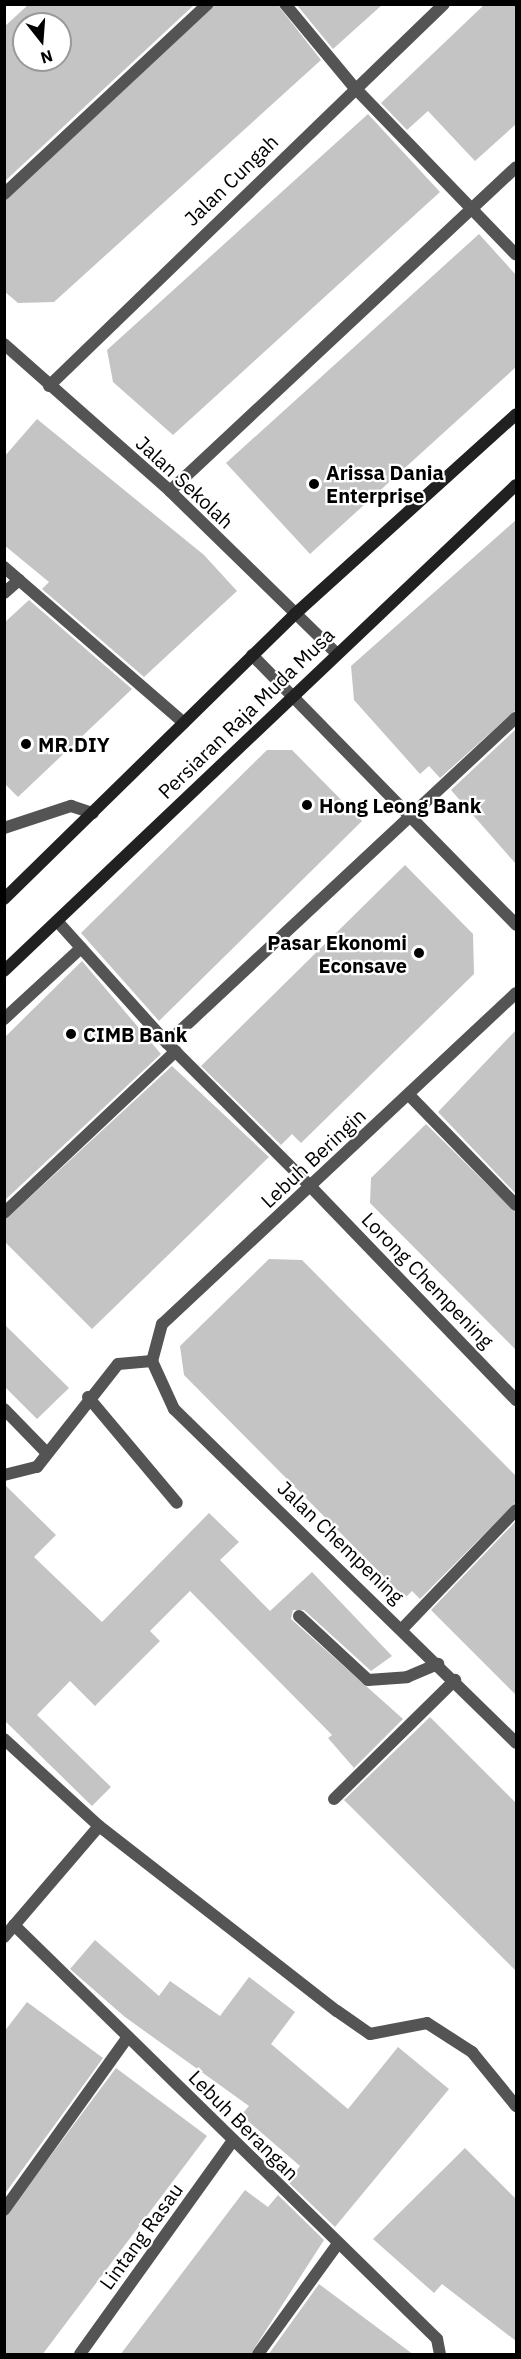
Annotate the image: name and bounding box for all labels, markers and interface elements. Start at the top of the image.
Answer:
north arrow [12,12,72,72]
text: N [38,46,55,69]
street label: Jalan Cungah [179,129,283,231]
street label: Jalan Sekolah [131,431,239,533]
place label: Arissa Dania Enterprise [326,460,444,507]
marker: Arissa Dania Enterprise [307,477,321,491]
street label: Persiaran Raja Muda Musa [153,622,339,804]
place label: MR.DIY [38,732,110,756]
marker: MR.DIY [19,737,33,751]
place label: Hong Leong Bank [319,793,481,817]
marker: Hong Leong Bank [300,798,314,812]
place label: Pasar Ekonomi Econsave [267,930,407,977]
marker: Pasar Ekonomi Econsave [412,946,426,960]
place label: CIMB Bank [83,1022,187,1046]
marker: CIMB Bank [64,1027,78,1041]
street label: Lebuh Beringin [256,1103,370,1213]
street label: Lorong Chempening [357,1207,499,1353]
street label: Jalan Chempening [273,1476,409,1608]
street label: Lebuh Berangan [184,2065,304,2185]
street label: Lintang Rasau [94,2178,188,2294]

